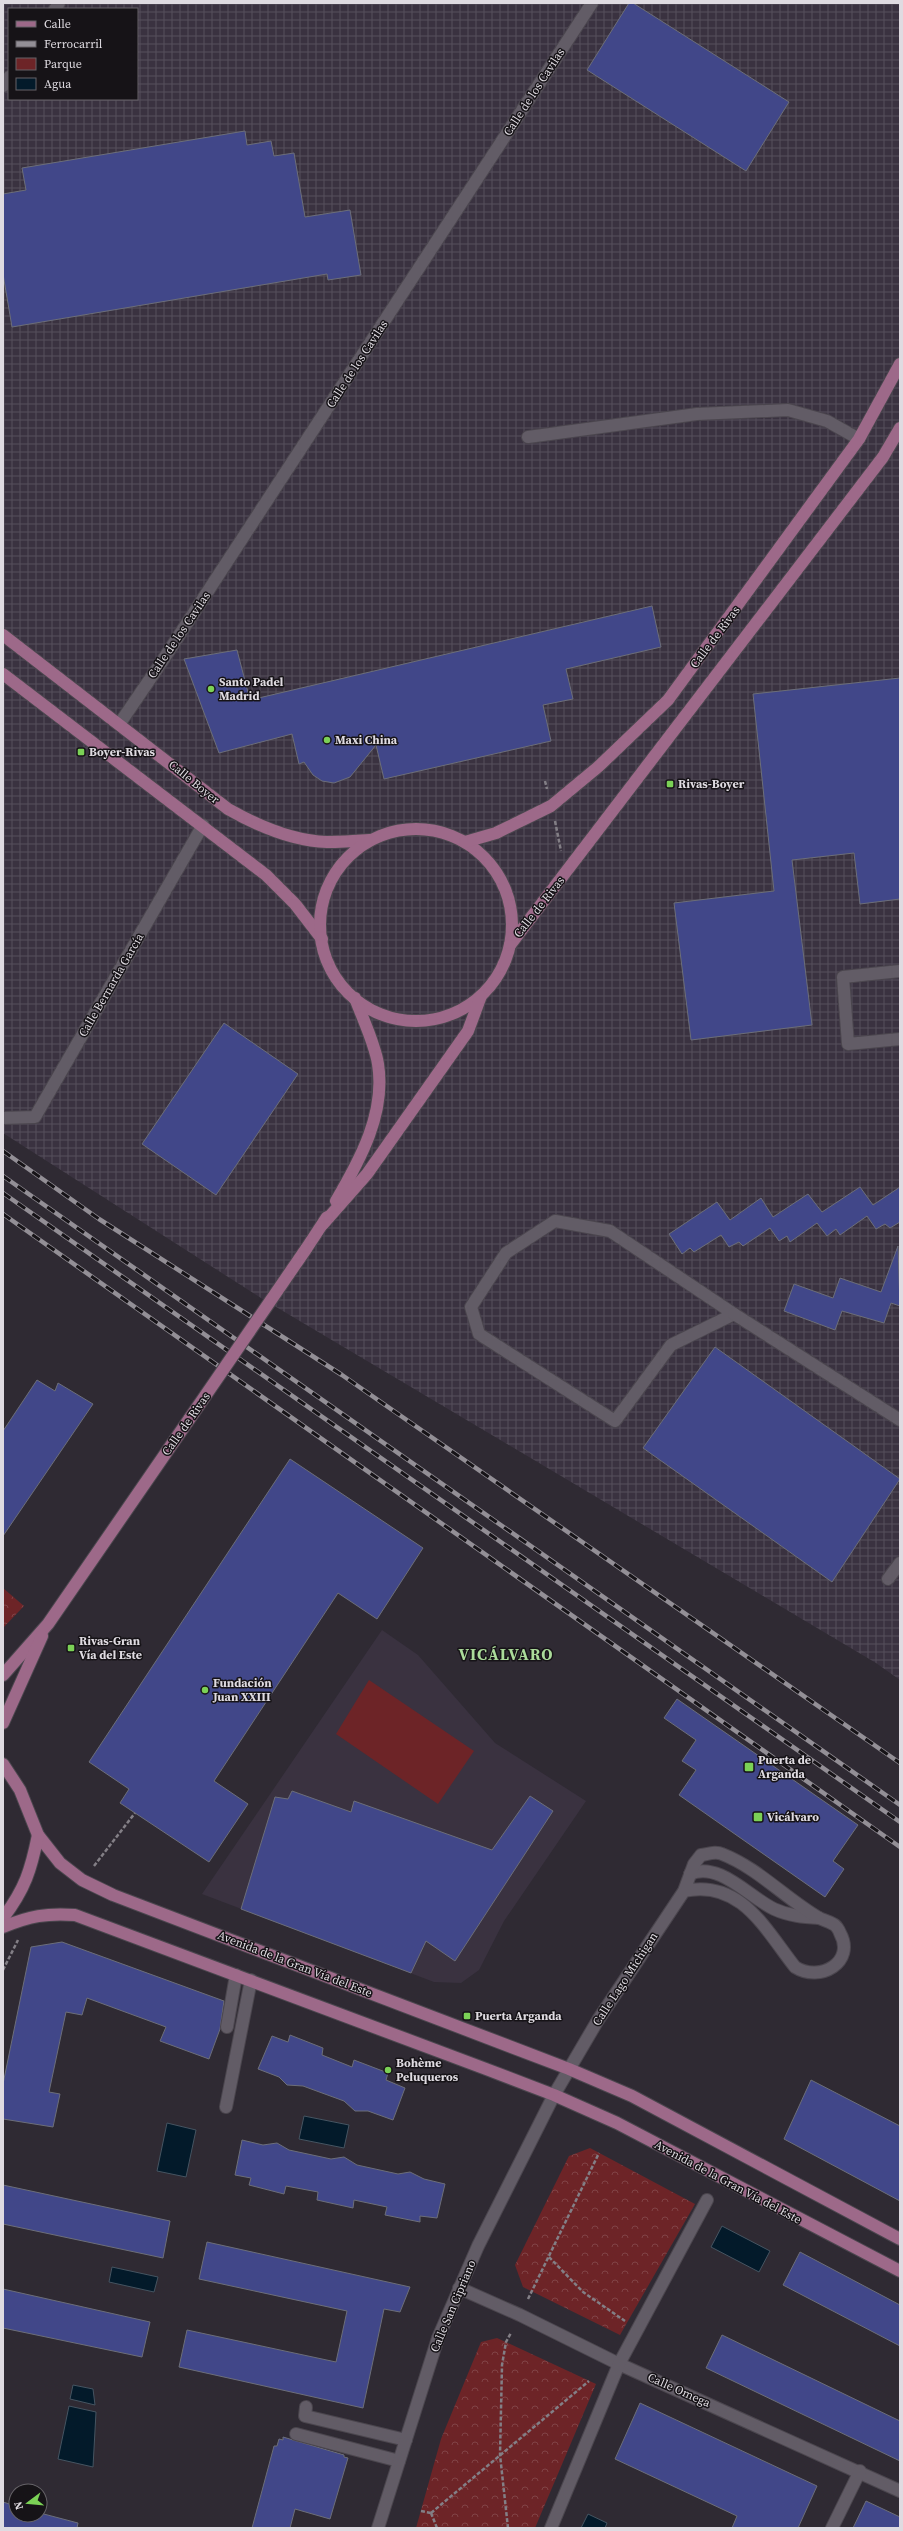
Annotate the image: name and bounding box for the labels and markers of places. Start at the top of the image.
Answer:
place label: Santo Padel Madrid [219,674,284,704]
marker: Santo Padel Madrid [206,684,216,694]
place label: Maxi China [335,732,398,748]
marker: Maxi China [322,735,332,745]
place label: Boyer-Rivas [89,744,156,760]
marker: Boyer-Rivas [76,747,86,757]
place label: Rivas-Boyer [678,776,745,792]
marker: Rivas-Boyer [665,779,675,789]
place label: Rivas-Gran Vía del Este [79,1633,142,1663]
marker: Rivas-Gran Vía del Este [66,1643,76,1653]
place label: Fundación Juan XXIII [212,1675,272,1705]
marker: Fundación Juan XXIII [200,1685,210,1695]
place label: Puerta de Arganda [758,1752,811,1782]
marker: Puerta de Arganda [743,1761,755,1773]
place label: Vicálvaro [767,1809,819,1825]
marker: Vicálvaro [752,1811,764,1823]
place label: Puerta Arganda [475,2008,562,2024]
marker: Puerta Arganda [462,2011,472,2021]
place label: Bohème Peluqueros [396,2055,459,2085]
marker: Bohème Peluqueros [383,2065,393,2075]

